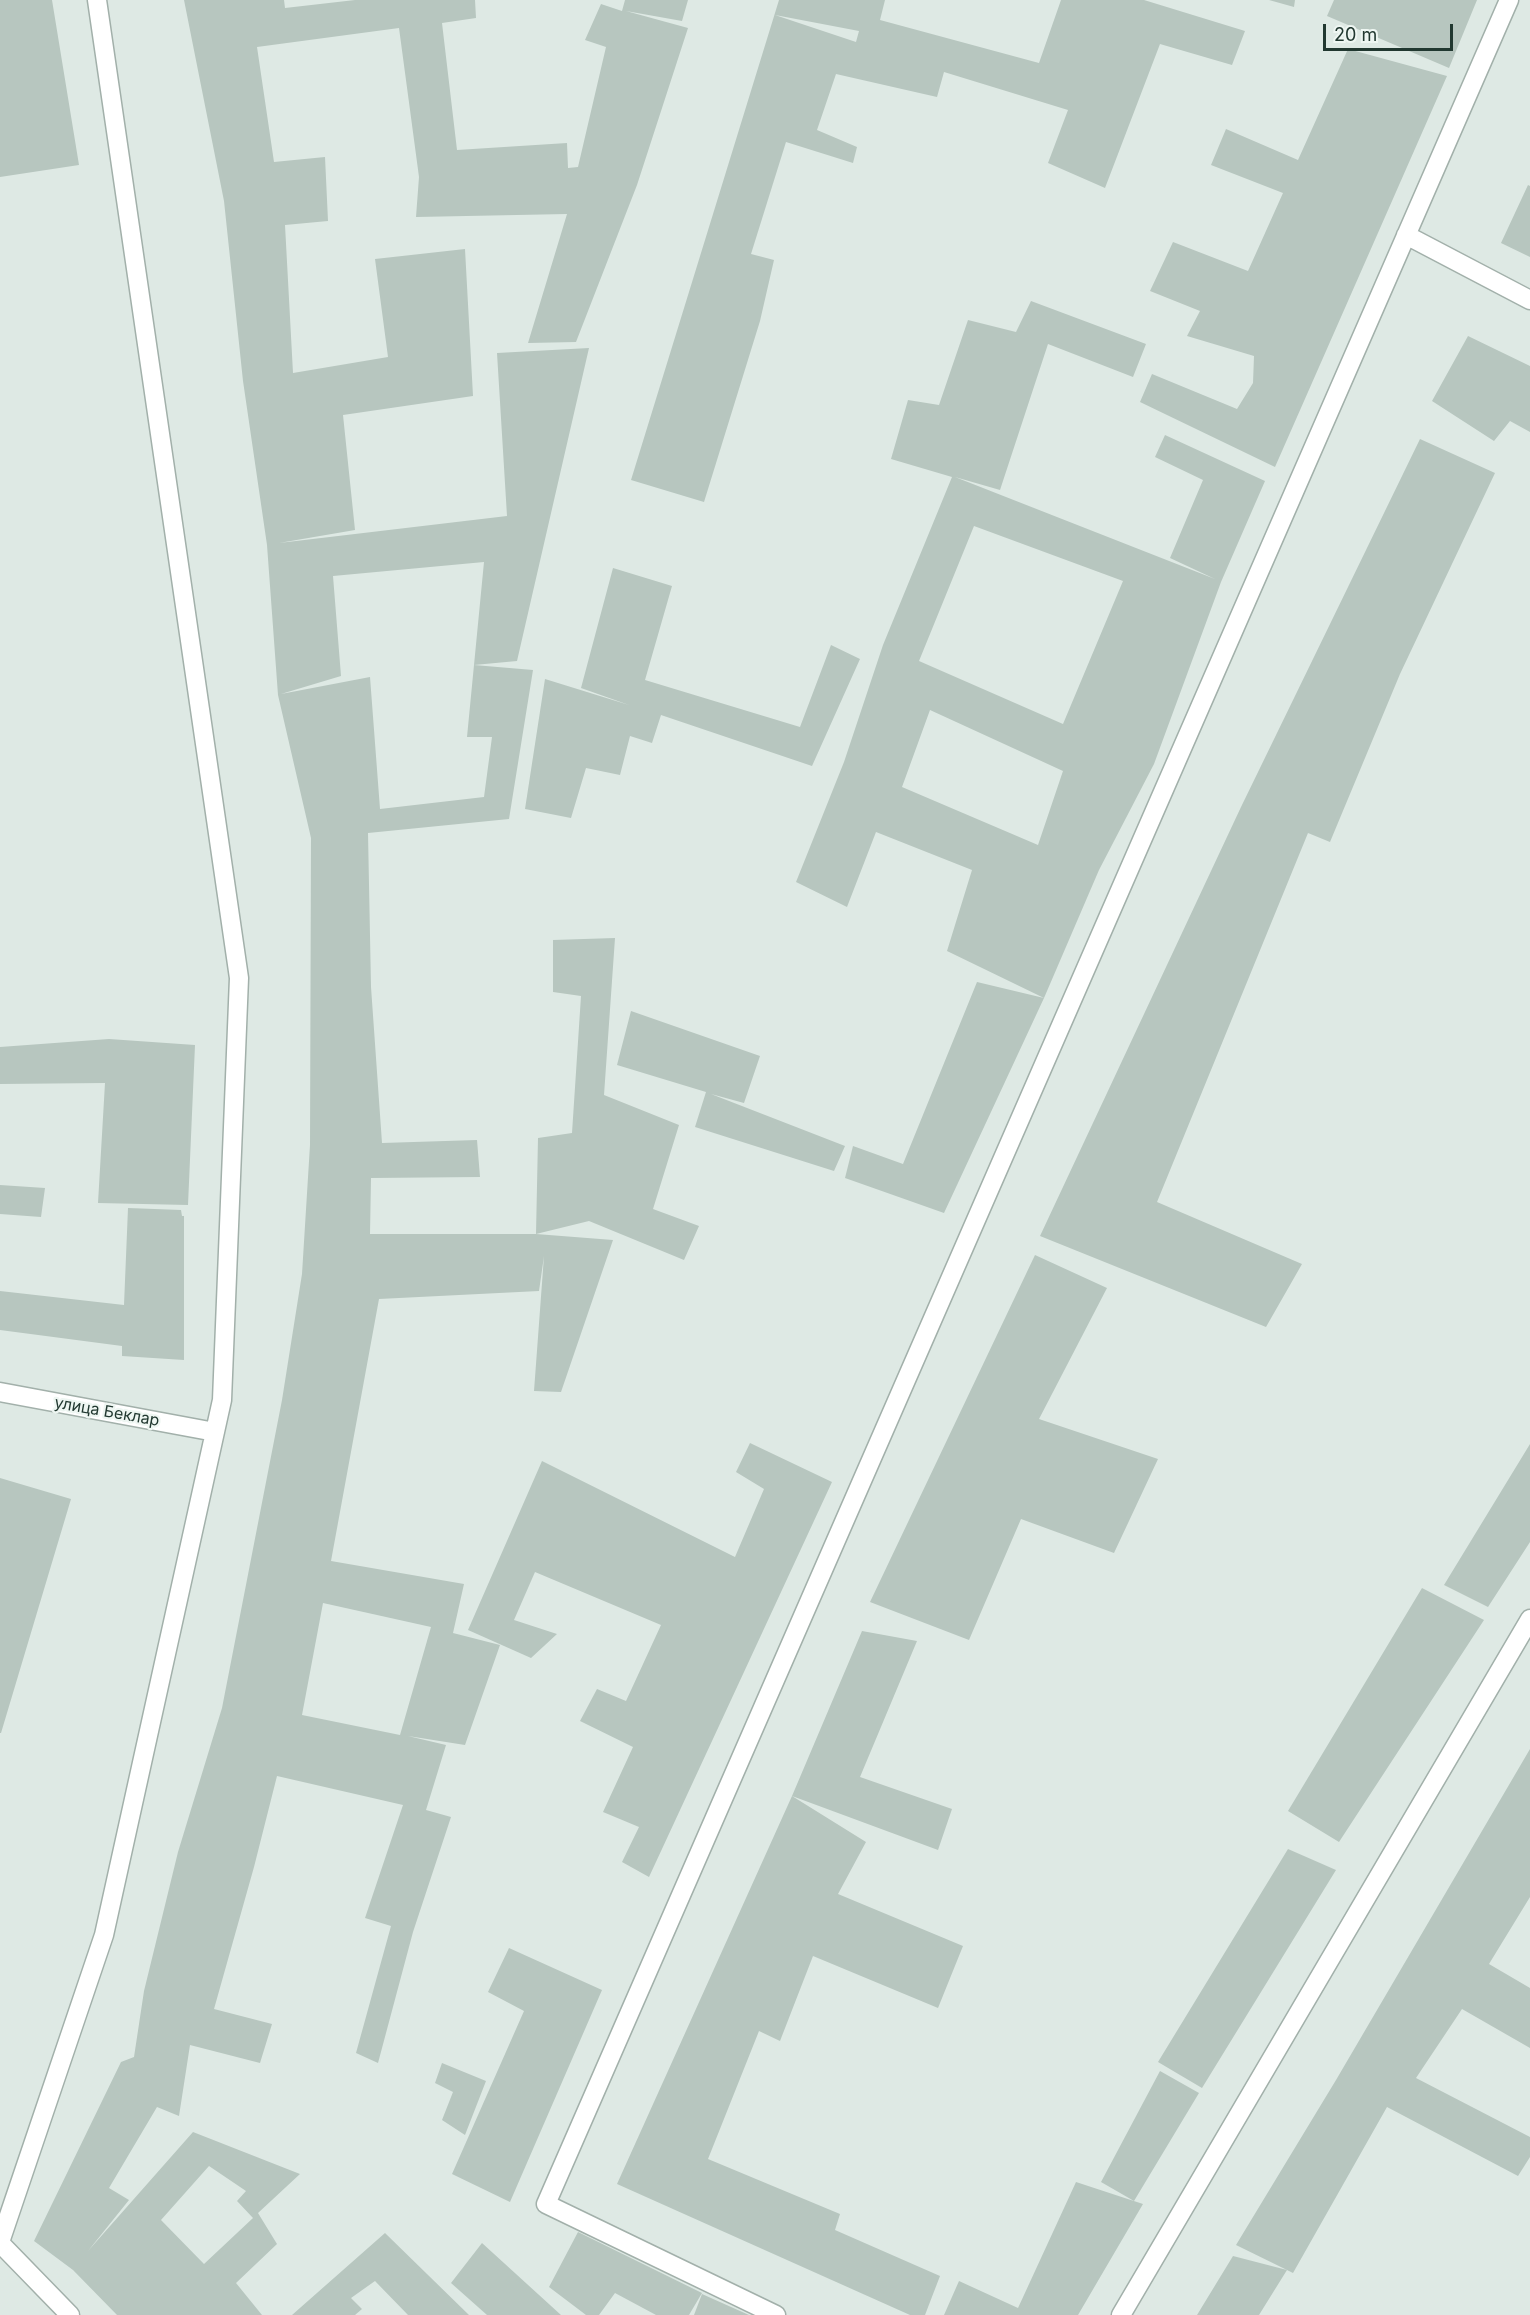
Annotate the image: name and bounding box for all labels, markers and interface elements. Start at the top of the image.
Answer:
scale bar [1326,12,1456,50]
text: 20 m [1334,24,1377,45]
street label: улица Беклар [53,1393,161,1431]

